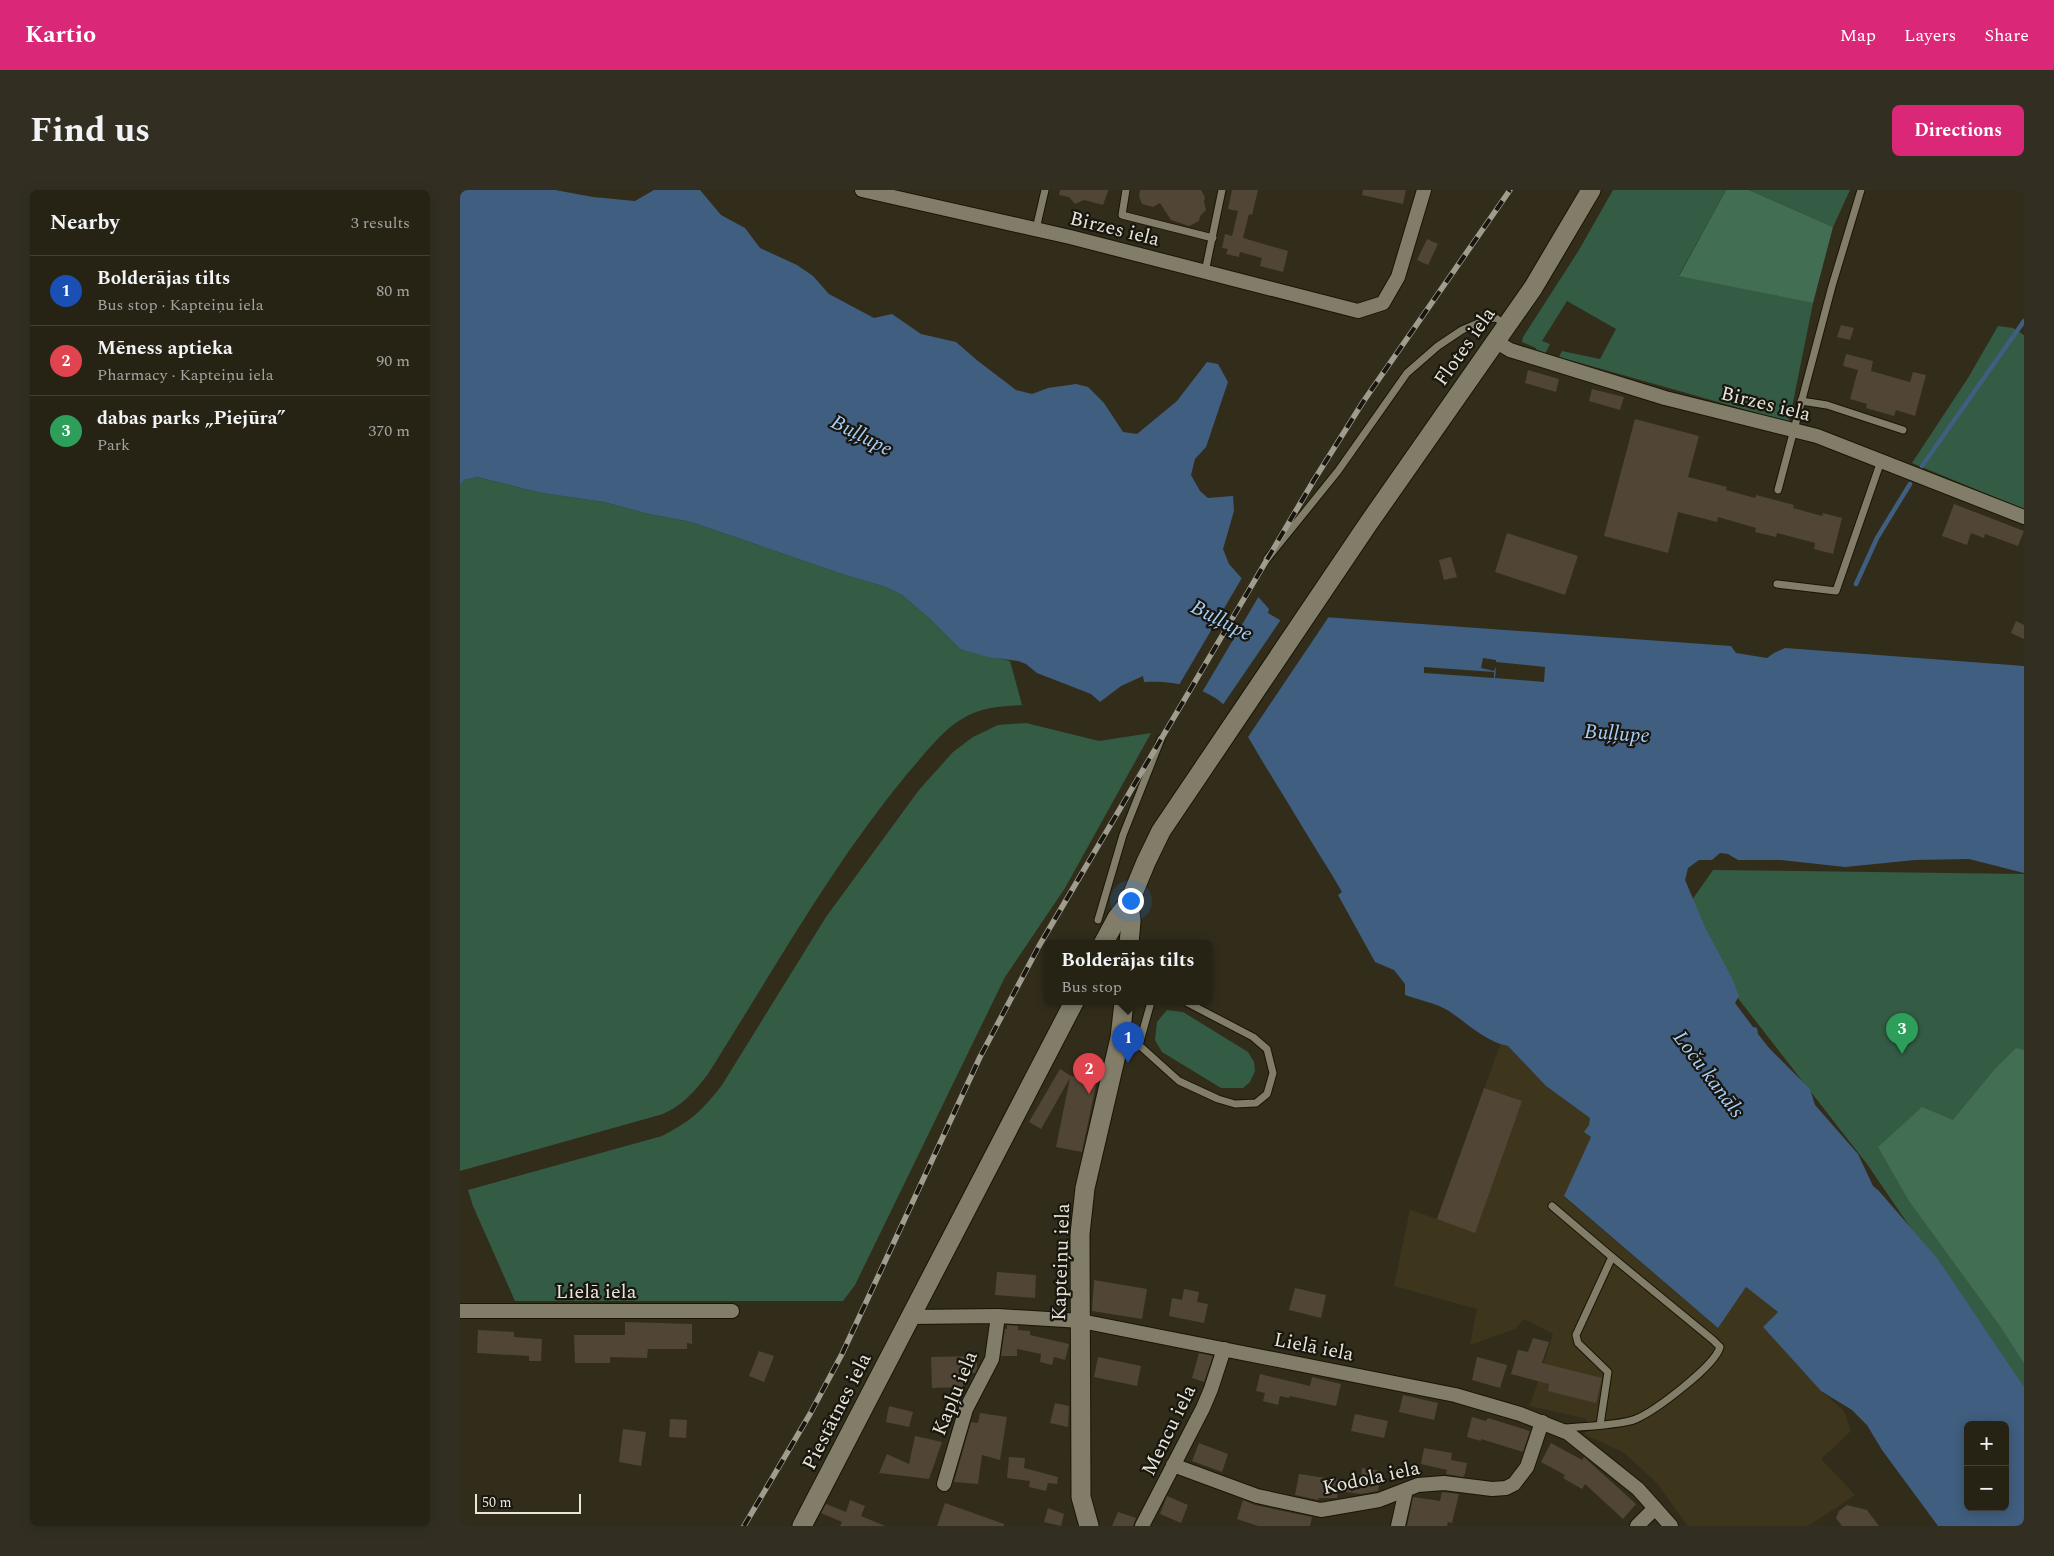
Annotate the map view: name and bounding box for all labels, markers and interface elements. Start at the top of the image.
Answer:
text: Kartio [25,17,96,53]
text: Map [1840,22,1876,49]
text: Layers [1904,22,1956,49]
text: Share [1984,22,2029,49]
text: Find us [30,104,150,157]
button: Directions [1892,105,2024,156]
street label: Birzes iela [1067,203,1163,255]
text: Nearby [50,207,120,239]
text: 3 results [351,211,410,235]
text: Bolderājas tilts [97,264,230,293]
text: 1 [62,279,70,303]
text: 80 m [376,279,410,303]
text: Bus stop · Kapteiņu iela [97,293,264,317]
street label: Flotes iela [1427,301,1503,392]
text: Mēness aptieka [97,334,233,363]
text: 2 [62,349,70,373]
text: 90 m [376,349,410,373]
text: Pharmacy · Kapteiņu iela [97,363,274,387]
street label: Birzes iela [1718,378,1814,430]
text: dabas parks „Piejūra” [97,404,285,433]
water label: Buļļupe [825,407,898,465]
text: 3 [62,419,70,443]
text: 370 m [368,419,410,443]
text: Park [97,433,130,457]
water label: Buļļupe [1185,592,1258,650]
water label: Buļļupe [1583,716,1651,752]
your location [1118,888,1144,914]
popup [1044,940,1212,1005]
text: Bolderājas tilts [1061,946,1195,975]
text: Bus stop [1061,975,1122,999]
pin: 3 [1886,1013,1918,1054]
pin: 1 [1112,1022,1144,1063]
water label: Loču kanāls [1665,1024,1752,1126]
pin: 2 [1073,1053,1105,1094]
street label: Kapteiņu iela [1044,1203,1078,1321]
street label: Lielā iela [556,1277,637,1307]
street label: Lielā iela [1271,1325,1357,1369]
street label: Kapļu iela [924,1346,986,1440]
street label: Piestātnes iela [795,1347,879,1475]
street label: Mencu iela [1134,1380,1204,1481]
map controls [1964,1421,2009,1511]
button: + [1964,1421,2009,1466]
street label: Kodola iela [1320,1453,1423,1503]
button: − [1964,1466,2009,1511]
scale bar [475,1491,581,1514]
text: 50 m [482,1492,512,1513]

